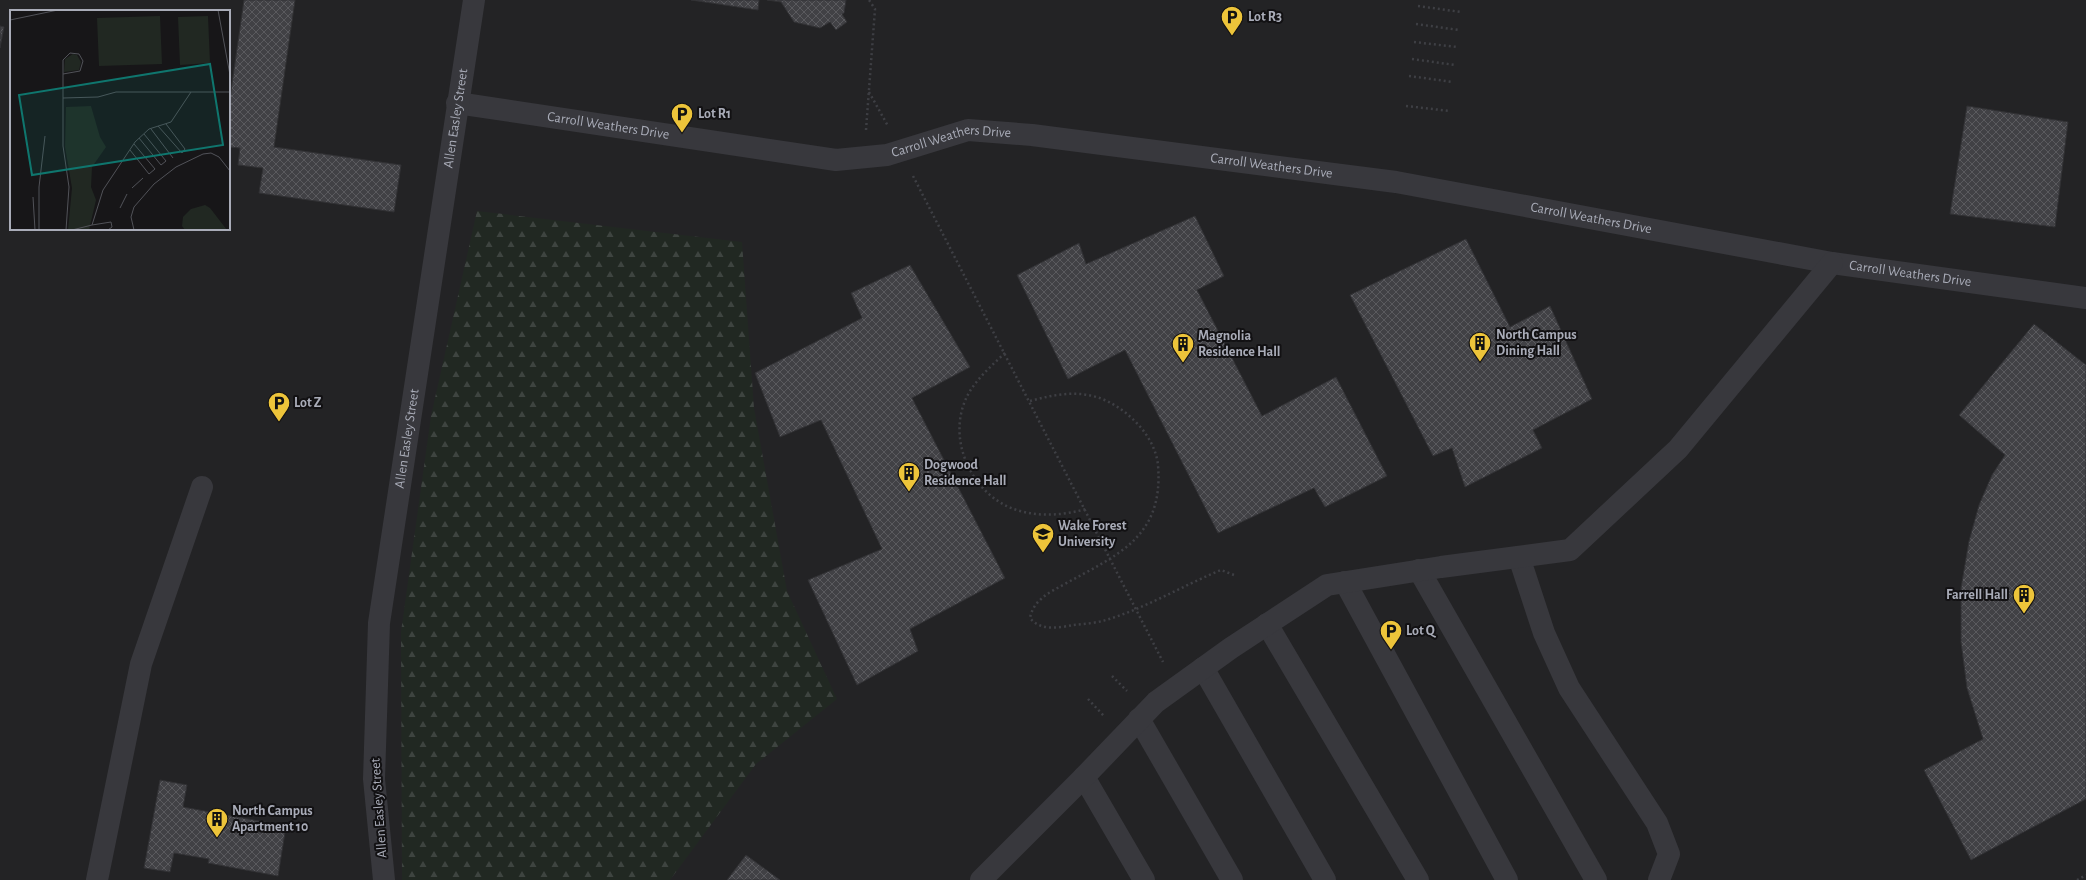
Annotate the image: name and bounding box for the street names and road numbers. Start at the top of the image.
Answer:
street label: Allen Easley Street [441,67,471,169]
street label: Carroll Weathers Drive [546,110,670,142]
street label: Carroll Weathers Drive [890,123,1012,160]
street label: Carroll Weathers Drive [1210,151,1333,181]
street label: Carroll Weathers Drive [1529,200,1653,236]
street label: Carroll Weathers Drive [1848,258,1972,289]
street label: Allen Easley Street [393,387,422,489]
street label: Allen Easley Street [368,757,389,859]

